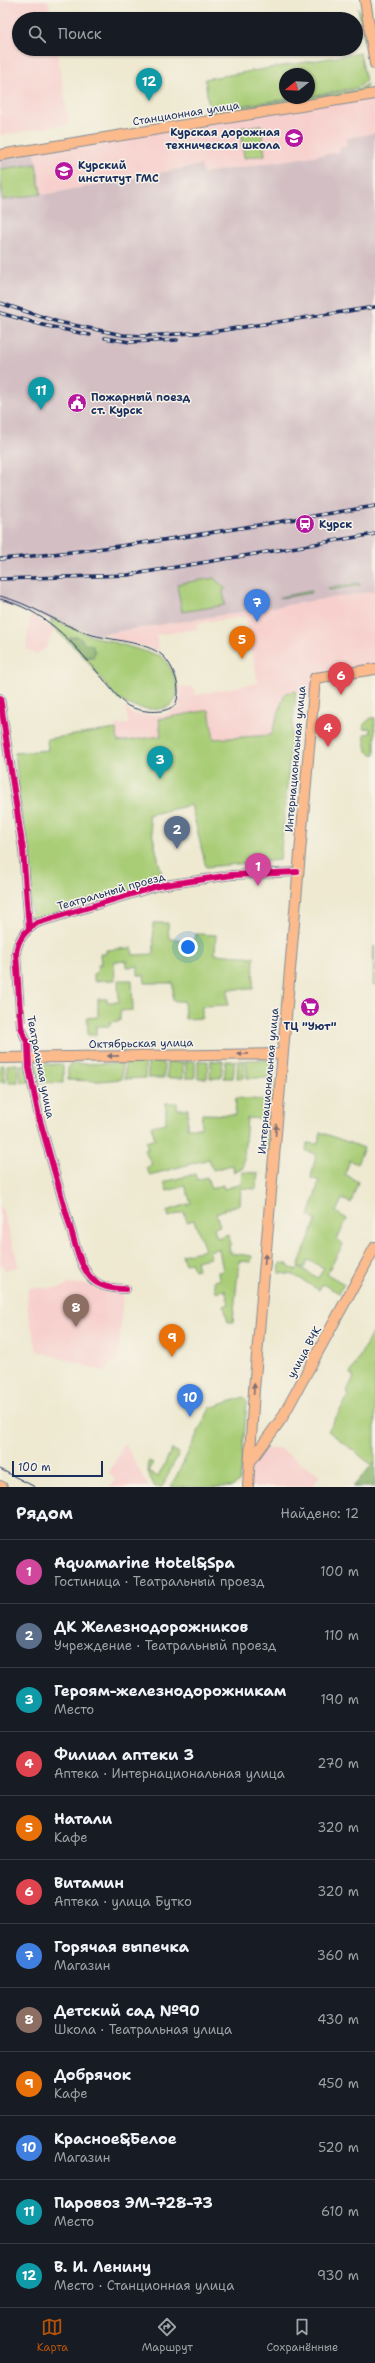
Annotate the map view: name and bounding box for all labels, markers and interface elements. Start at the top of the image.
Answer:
search box [12,12,363,56]
icon: search [26,23,48,45]
text: Поиск [58,24,102,44]
pin: 12 [136,68,162,101]
north arrow [279,68,315,104]
street label: Станционная улица [132,98,241,129]
place label: Курская дорожная техническая школа [165,125,280,153]
school or university icon: Курская дорожная техническая школа [283,127,305,149]
place label: Курский институт ГМС [78,158,159,186]
school or university icon: Курский институт ГМС [53,160,75,182]
pin: 11 [28,377,54,410]
place label: Пожарный поезд ст. Курск [91,390,191,418]
public building icon: Пожарный поезд ст. Курск [66,392,88,414]
station icon: Курск [294,513,316,535]
place label: Курск [319,517,352,532]
pin: 7 [244,589,270,622]
pin: 5 [229,626,255,659]
pin: 6 [328,662,354,695]
street label: Интернациональная улица [282,685,309,833]
pin: 4 [315,714,341,747]
pin: 3 [147,746,173,779]
pin: 2 [164,816,190,849]
pin: 1 [245,853,271,886]
street label: Театральный проезд [56,869,167,914]
your location [178,937,198,957]
supermarket icon: ТЦ "Уют" [299,996,321,1018]
street label: Интернациональная улица [255,1007,282,1155]
street label: Театральная улица [23,1014,58,1120]
place label: ТЦ "Уют" [284,1019,337,1034]
street label: Октябрьская улица [89,1035,194,1052]
one-way arrow [236,1051,249,1057]
one-way arrow [106,1053,119,1059]
one-way arrow [272,1124,279,1136]
one-way arrow [261,1253,268,1265]
pin: 8 [63,1294,89,1327]
pin: 9 [159,1324,185,1357]
street label: улица ВЧК [284,1324,325,1381]
one-way arrow [250,1383,257,1395]
pin: 10 [177,1384,203,1417]
scale bar [12,1459,103,1478]
text: 100 m [18,1460,51,1475]
text: Рядом [16,1502,73,1524]
text: Найдено: 12 [281,1505,359,1522]
text: Aquamarine Hotel&Spa [54,1553,235,1573]
text: 1 [26,1563,32,1580]
text: 100 m [320,1563,359,1580]
text: Гостиница · Театральный проезд [54,1573,265,1590]
text: ДК Железнодорожников [54,1617,248,1637]
text: 2 [24,1627,34,1644]
text: 110 m [324,1627,359,1644]
text: Учреждение · Театральный проезд [54,1637,276,1654]
text: Героям-железнодорожникам [54,1681,286,1701]
text: 3 [24,1691,34,1708]
text: 190 m [320,1691,359,1708]
text: Место [54,1701,94,1718]
text: Филиал аптеки 3 [54,1745,194,1765]
text: 4 [24,1755,34,1772]
text: 270 m [317,1755,359,1772]
text: Аптека · Интернациональная улица [54,1765,285,1782]
text: Натали [54,1809,112,1829]
text: 5 [25,1819,33,1836]
text: 320 m [317,1819,359,1836]
text: Кафе [54,1829,88,1846]
text: Витамин [54,1873,124,1893]
text: 6 [24,1883,34,1900]
text: 320 m [317,1883,359,1900]
text: Аптека · улица Бутко [54,1893,192,1910]
text: Горячая выпечка [54,1937,189,1957]
text: 7 [24,1947,34,1964]
text: 360 m [317,1947,359,1964]
text: Магазин [54,1957,110,1974]
text: Детский сад №90 [54,2001,200,2021]
text: 8 [24,2011,34,2028]
text: 430 m [317,2011,359,2028]
text: Школа · Театральная улица [54,2021,232,2038]
text: Добрячок [54,2065,131,2085]
text: 9 [24,2075,34,2092]
text: 450 m [318,2075,359,2092]
text: Кафе [54,2085,88,2102]
text: Красное&Белое [54,2129,177,2149]
text: 10 [22,2139,36,2156]
text: 520 m [318,2139,359,2156]
text: Магазин [54,2149,110,2166]
text: Паровоз ЭМ-728-73 [54,2193,213,2213]
text: 11 [23,2203,35,2220]
text: 610 m [321,2203,359,2220]
text: Место [54,2213,94,2230]
text: В. И. Ленину [54,2257,151,2277]
text: 12 [22,2267,36,2284]
text: 930 m [317,2267,359,2284]
text: Место · Станционная улица [54,2277,234,2294]
tab: Карта [37,2316,68,2355]
tab: Маршрут [142,2316,193,2355]
tab: Сохранённые [266,2316,338,2355]

